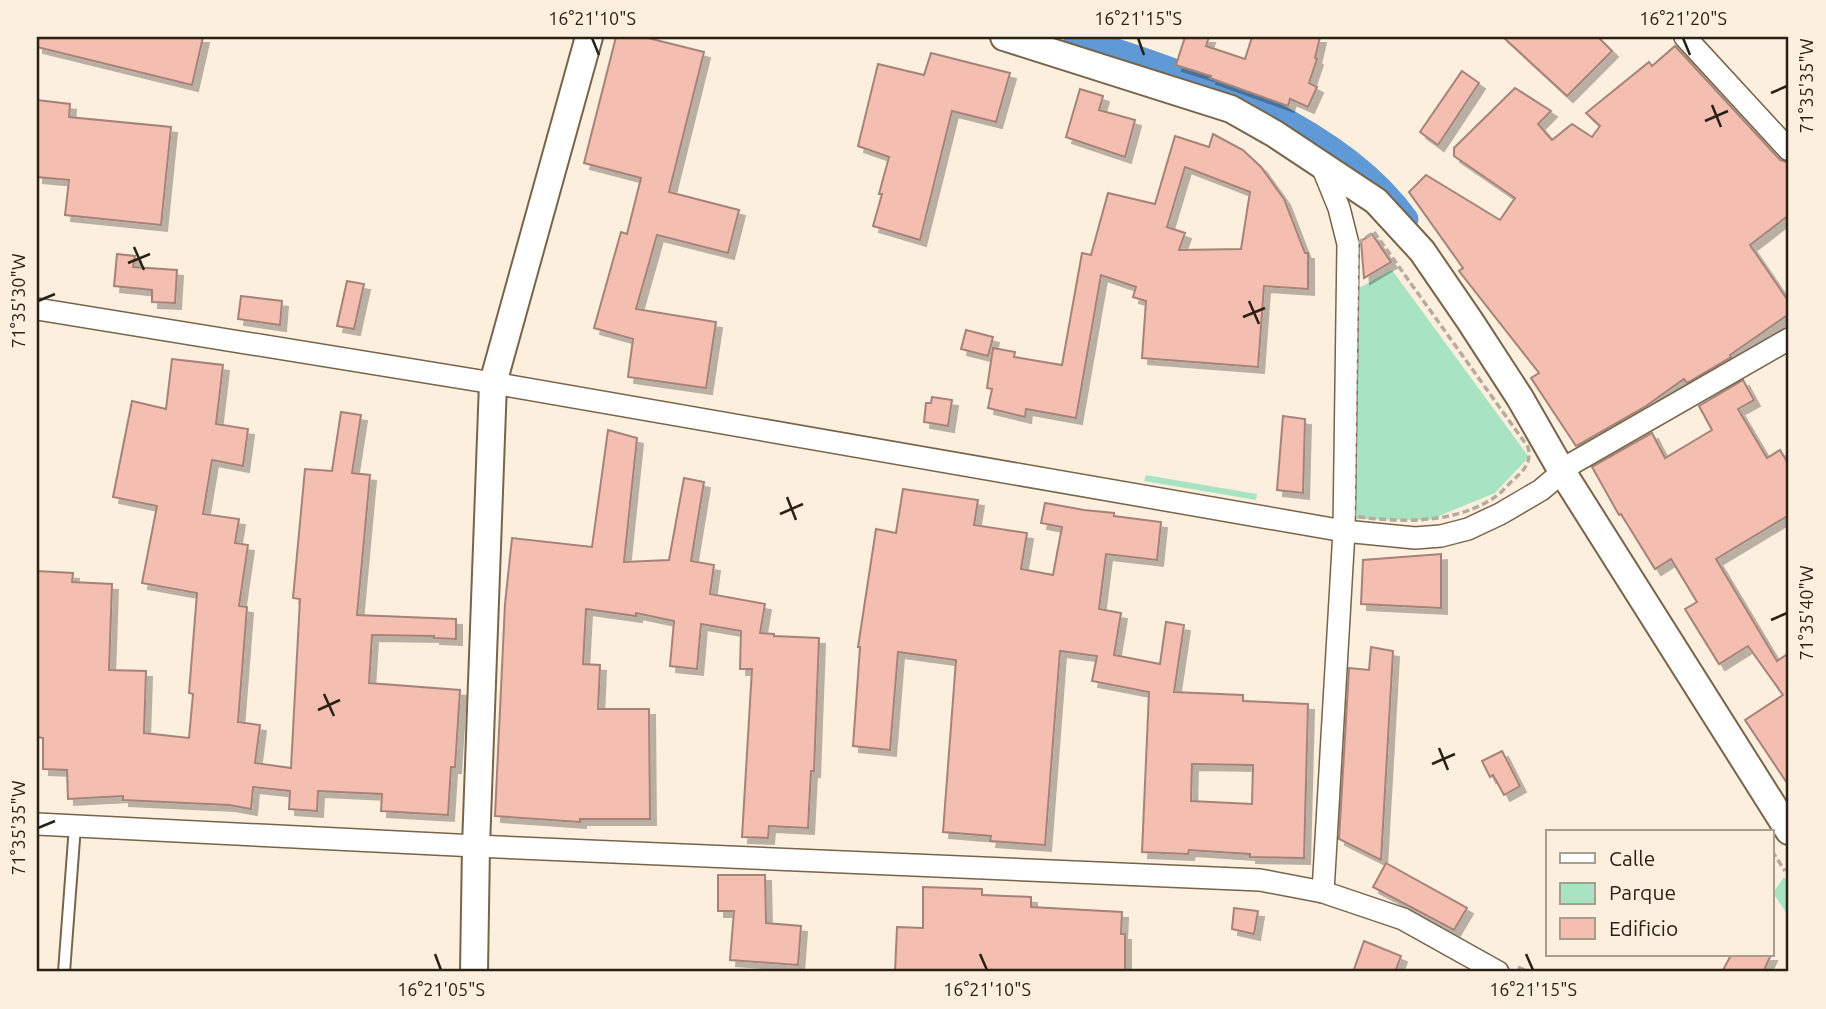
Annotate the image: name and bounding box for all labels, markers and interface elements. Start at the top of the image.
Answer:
text: 16°21'10"S [548,8,636,28]
text: 16°21'15"S [1094,8,1182,28]
text: 16°21'20"S [1639,8,1727,28]
text: 71°35'35"W [1796,38,1816,134]
text: 71°35'30"W [8,253,28,349]
text: 71°35'40"W [1796,565,1816,661]
text: 71°35'35"W [8,780,28,876]
legend [1546,830,1773,956]
text: Calle [1609,846,1655,870]
text: Parque [1609,880,1676,904]
text: Edificio [1609,916,1678,940]
text: 16°21'05"S [397,979,485,999]
text: 16°21'10"S [943,979,1031,999]
text: 16°21'15"S [1489,979,1577,999]

